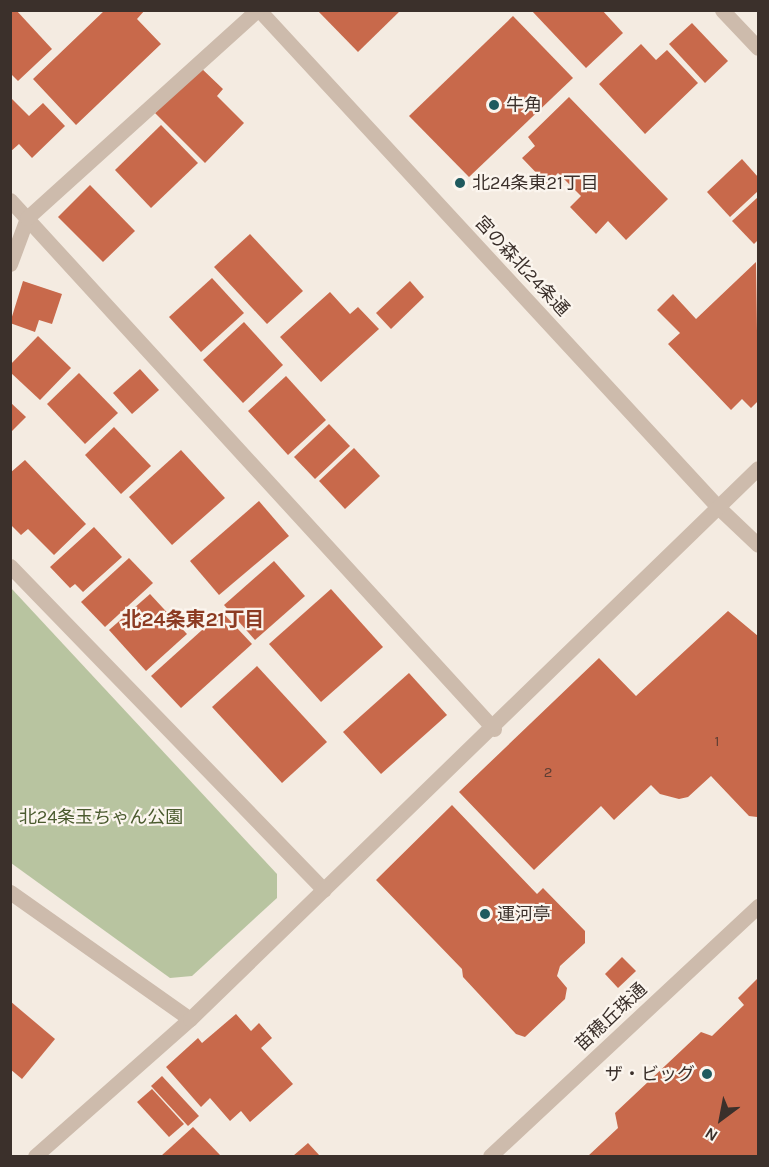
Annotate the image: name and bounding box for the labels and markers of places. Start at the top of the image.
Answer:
place label: 牛角 [506,94,542,116]
marker: 牛角 [487,98,501,112]
place label: 北24条東21丁目 [472,172,599,194]
marker: 北24条東21丁目 [453,176,467,190]
place label: 運河亭 [497,903,551,925]
marker: 運河亭 [478,907,492,921]
place label: ザ・ビッグ [605,1063,695,1085]
marker: ザ・ビッグ [700,1067,714,1081]

